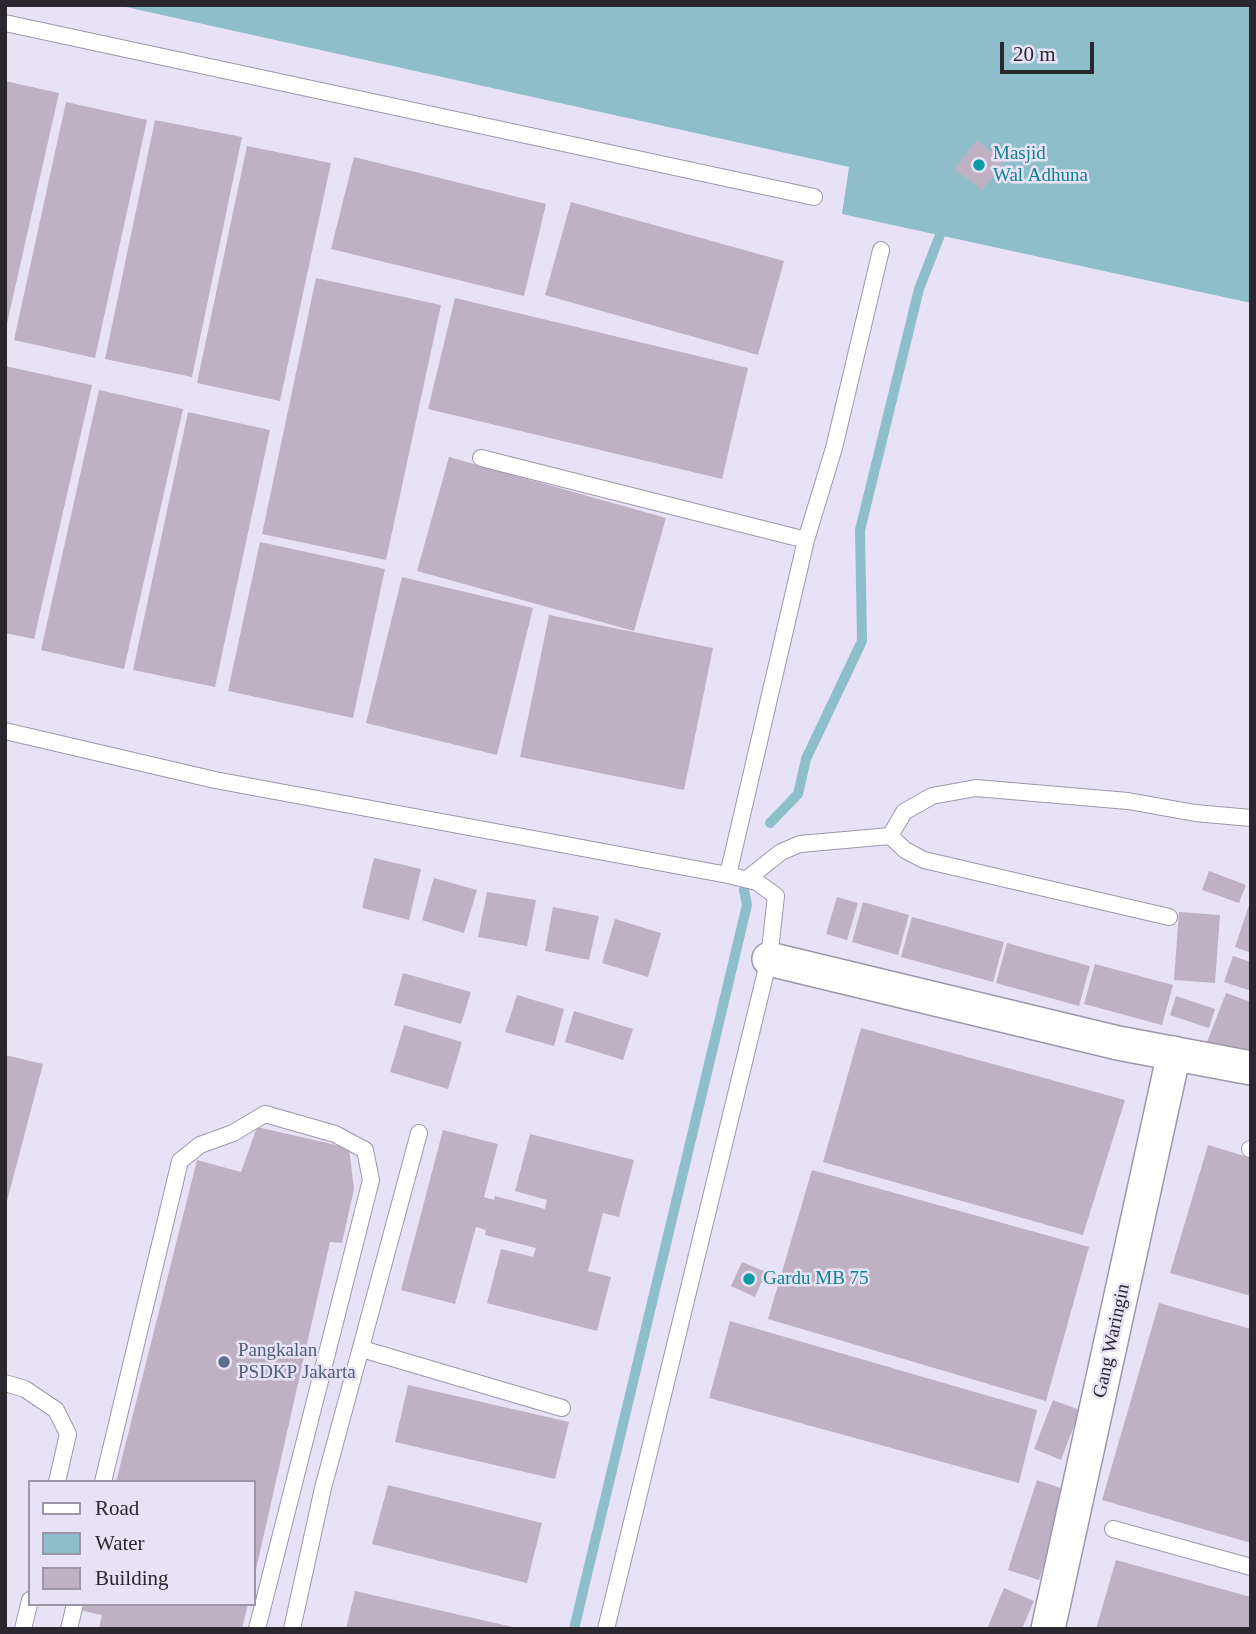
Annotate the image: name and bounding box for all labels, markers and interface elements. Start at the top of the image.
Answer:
scale bar [1004,28,1098,72]
text: 20 m [1013,42,1056,66]
place label: Masjid Wal Adhuna [993,143,1088,187]
marker: Masjid Wal Adhuna [971,157,987,173]
place label: Gardu MB 75 [763,1268,869,1290]
marker: Gardu MB 75 [741,1271,757,1287]
street label: Gang Waringin [1089,1282,1135,1400]
place label: Pangkalan PSDKP Jakarta [238,1340,356,1384]
marker: Pangkalan PSDKP Jakarta [216,1354,232,1370]
legend [28,1480,256,1606]
text: Road [95,1496,139,1520]
text: Water [95,1531,145,1555]
text: Building [95,1566,169,1590]

